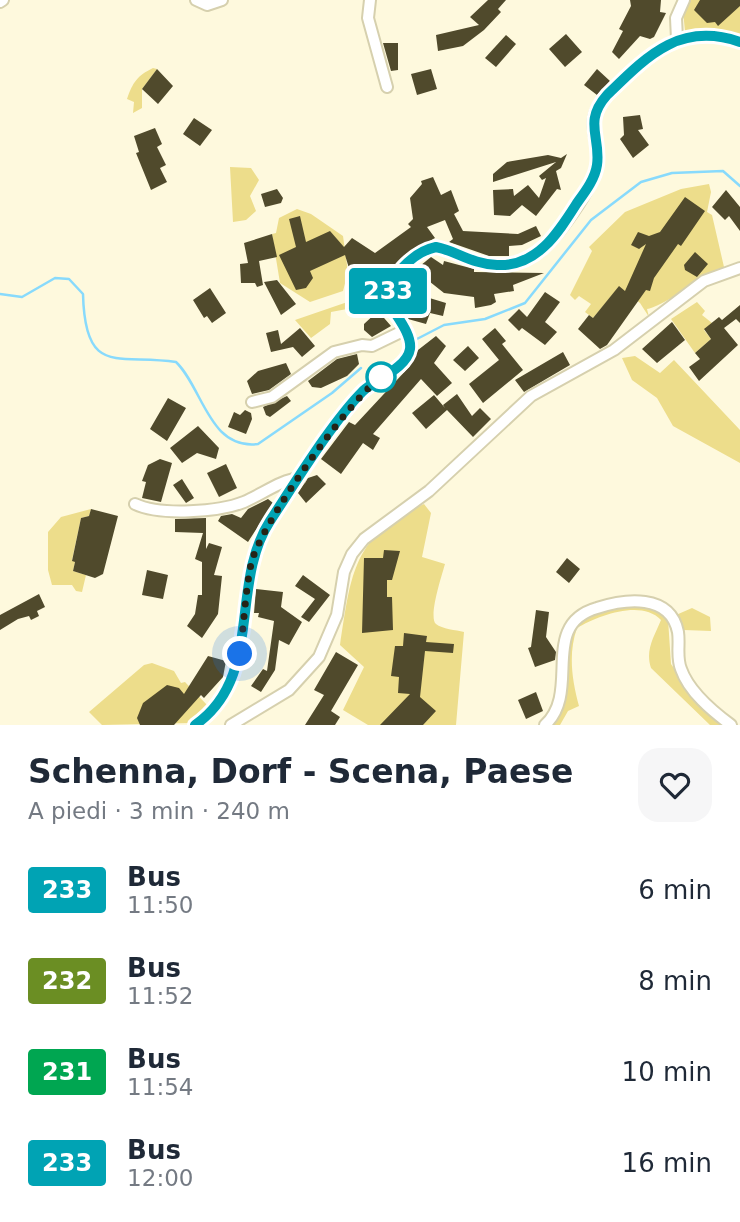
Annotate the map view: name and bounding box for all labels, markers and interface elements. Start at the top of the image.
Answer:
line badge: 233 [348,268,428,314]
text: 233 [363,277,413,305]
unlabelled marker [366,362,396,392]
your location [222,636,257,671]
button: heart [638,748,712,822]
text: Schenna, Dorf - Scena, Paese [28,752,573,791]
text: A piedi · 3 min · 240 m [28,798,290,824]
text: Bus [127,862,181,892]
text: 6 min [638,875,712,905]
text: 233 [42,876,92,904]
text: 11:50 [127,892,193,918]
text: Bus [127,953,181,983]
text: 8 min [638,966,712,996]
text: 232 [42,967,92,995]
text: 11:52 [127,983,193,1009]
text: Bus [127,1044,181,1074]
text: 10 min [622,1057,712,1087]
text: 231 [42,1058,92,1086]
text: 11:54 [127,1074,193,1100]
text: Bus [127,1135,181,1165]
text: 16 min [622,1148,712,1178]
text: 233 [42,1149,92,1177]
text: 12:00 [127,1165,193,1191]

